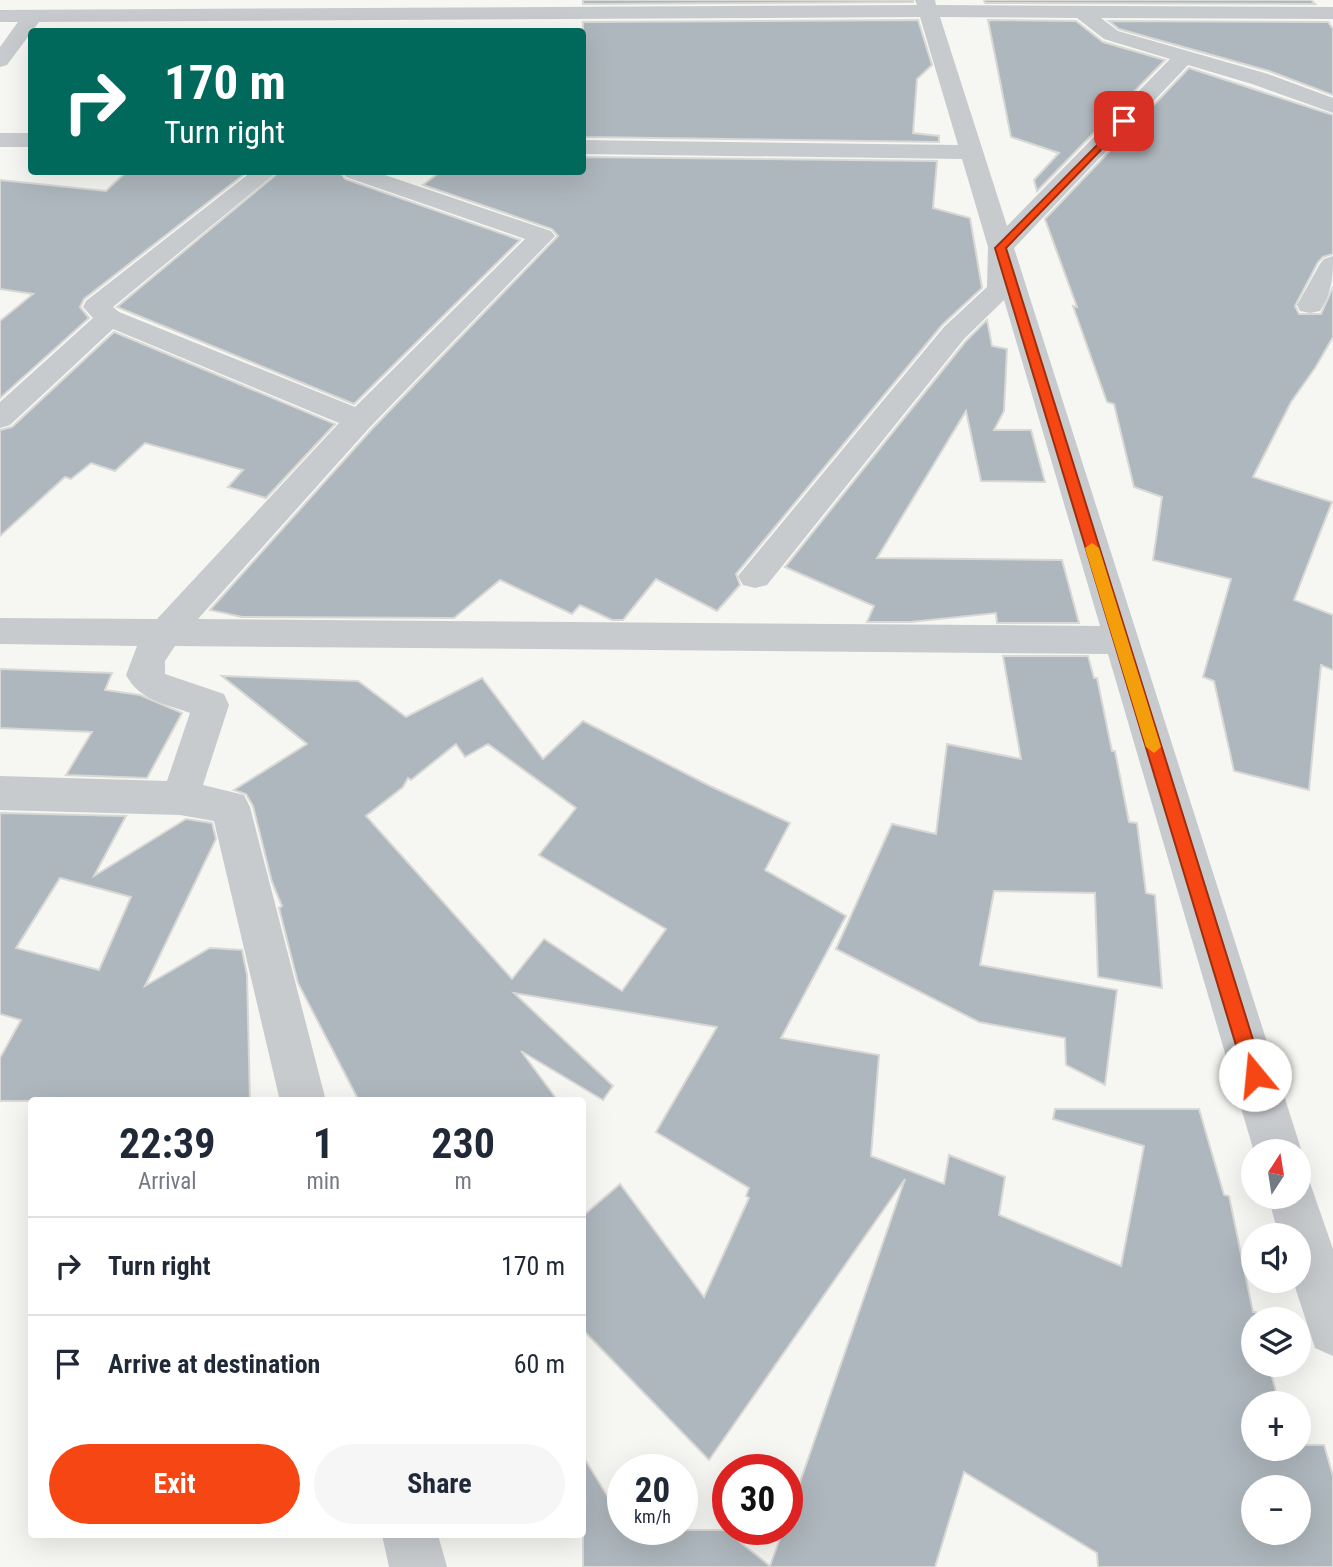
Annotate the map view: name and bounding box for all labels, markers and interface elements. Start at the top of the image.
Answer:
text: 170 m [164,54,286,111]
icon: right [49,56,140,147]
pin [1094,91,1154,151]
icon: arrive [1105,102,1143,140]
text: Turn right [164,113,285,151]
position arrow [1218,1038,1292,1112]
text: 22:39 [119,1119,215,1168]
text: 1 [313,1119,334,1168]
text: 230 [431,1119,495,1168]
north arrow [1241,1139,1311,1209]
map controls [1241,1139,1311,1545]
text: Arrival [138,1168,196,1195]
text: min [306,1168,340,1195]
text: m [454,1168,472,1195]
button: sound [1241,1223,1311,1293]
icon: right [49,1247,87,1285]
text: Turn right [108,1251,210,1281]
text: 170 m [501,1251,565,1281]
button: layers [1241,1307,1311,1377]
icon: arrive [49,1345,87,1383]
text: Arrive at destination [108,1349,320,1379]
text: 60 m [514,1349,565,1379]
button: + [1241,1391,1311,1461]
button: Exit [49,1444,300,1524]
button: Share [314,1444,565,1524]
speed limit sign: 30 [712,1454,803,1545]
text: 20 [635,1470,670,1511]
button: − [1241,1475,1311,1545]
text: km/h [634,1506,671,1527]

